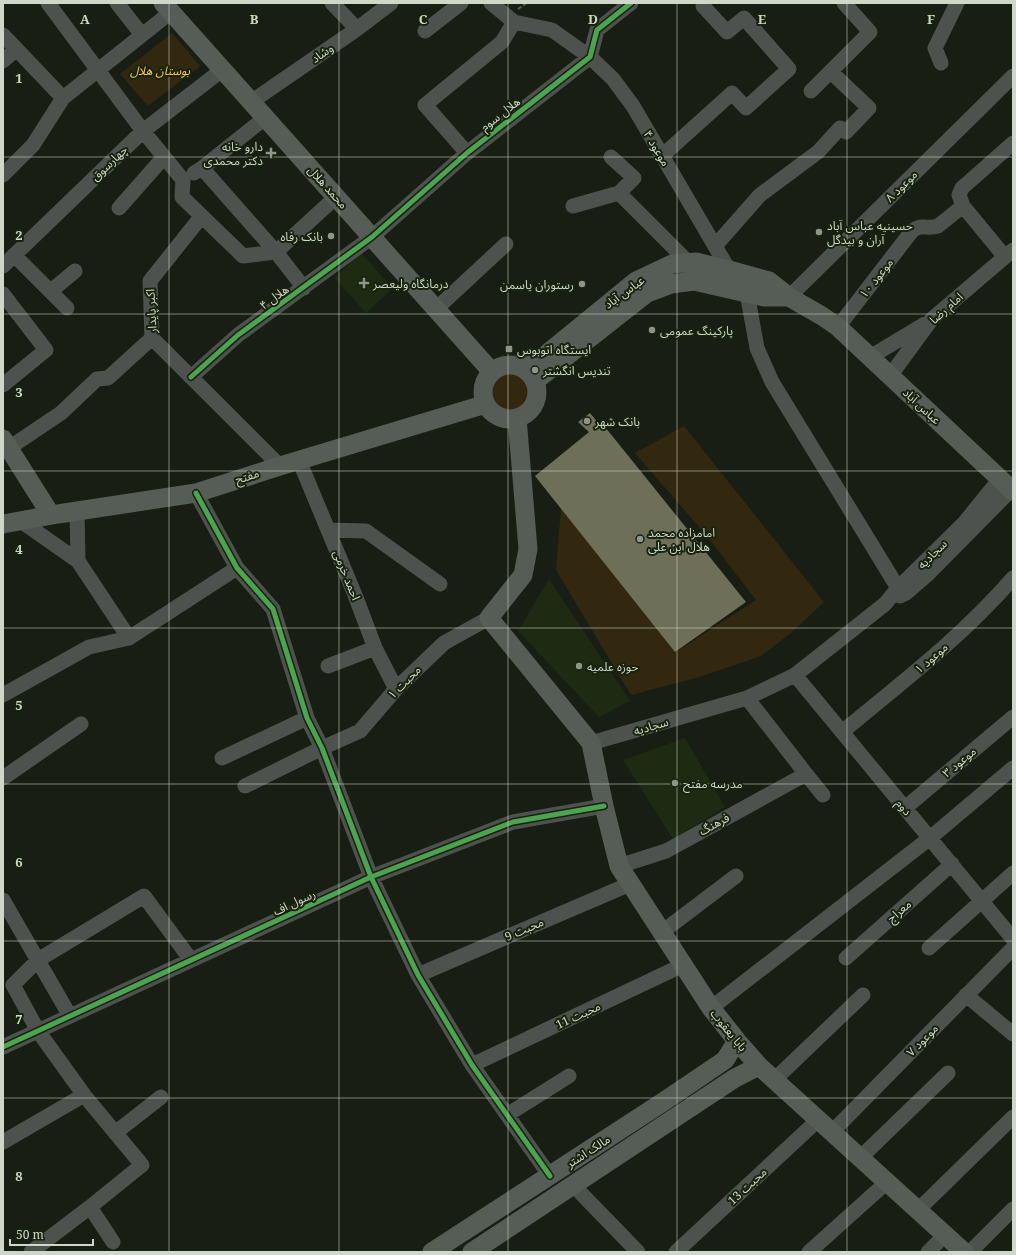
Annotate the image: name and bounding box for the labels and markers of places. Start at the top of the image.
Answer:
place label: دارو خانه دکتر محمدی [204,138,263,169]
marker: دارو خانه دکتر محمدی [266,148,276,158]
place label: حسینیه عباس آباد آران و بیدگل [827,217,913,248]
marker: حسینیه عباس آباد آران و بیدگل [814,227,824,237]
place label: بانک رفاه [280,228,323,245]
marker: بانک رفاه [326,231,336,241]
place label: درمانگاه ولیعصر [372,275,449,292]
place label: رستوران یاسمن [500,276,574,293]
marker: درمانگاه ولیعصر [358,277,370,289]
marker: رستوران یاسمن [577,279,587,289]
place label: پارکینگ عمومی [660,322,733,339]
marker: پارکینگ عمومی [647,325,657,335]
place label: ایستگاه اتوبوس [517,341,591,358]
marker: ایستگاه اتوبوس [504,344,514,354]
place label: تندیس انگشتر [542,362,611,379]
marker: تندیس انگشتر [530,365,540,375]
place label: بانک شهر [594,413,640,430]
marker: بانک شهر [582,416,592,426]
place label: امامزاده محمد هلال ابن علی [648,524,715,555]
marker: امامزاده محمد هلال ابن علی [635,534,645,544]
place label: حوزه علمیه [587,658,639,675]
marker: حوزه علمیه [574,661,584,671]
place label: مدرسه مفتح [683,775,743,793]
marker: مدرسه مفتح [670,778,680,788]

